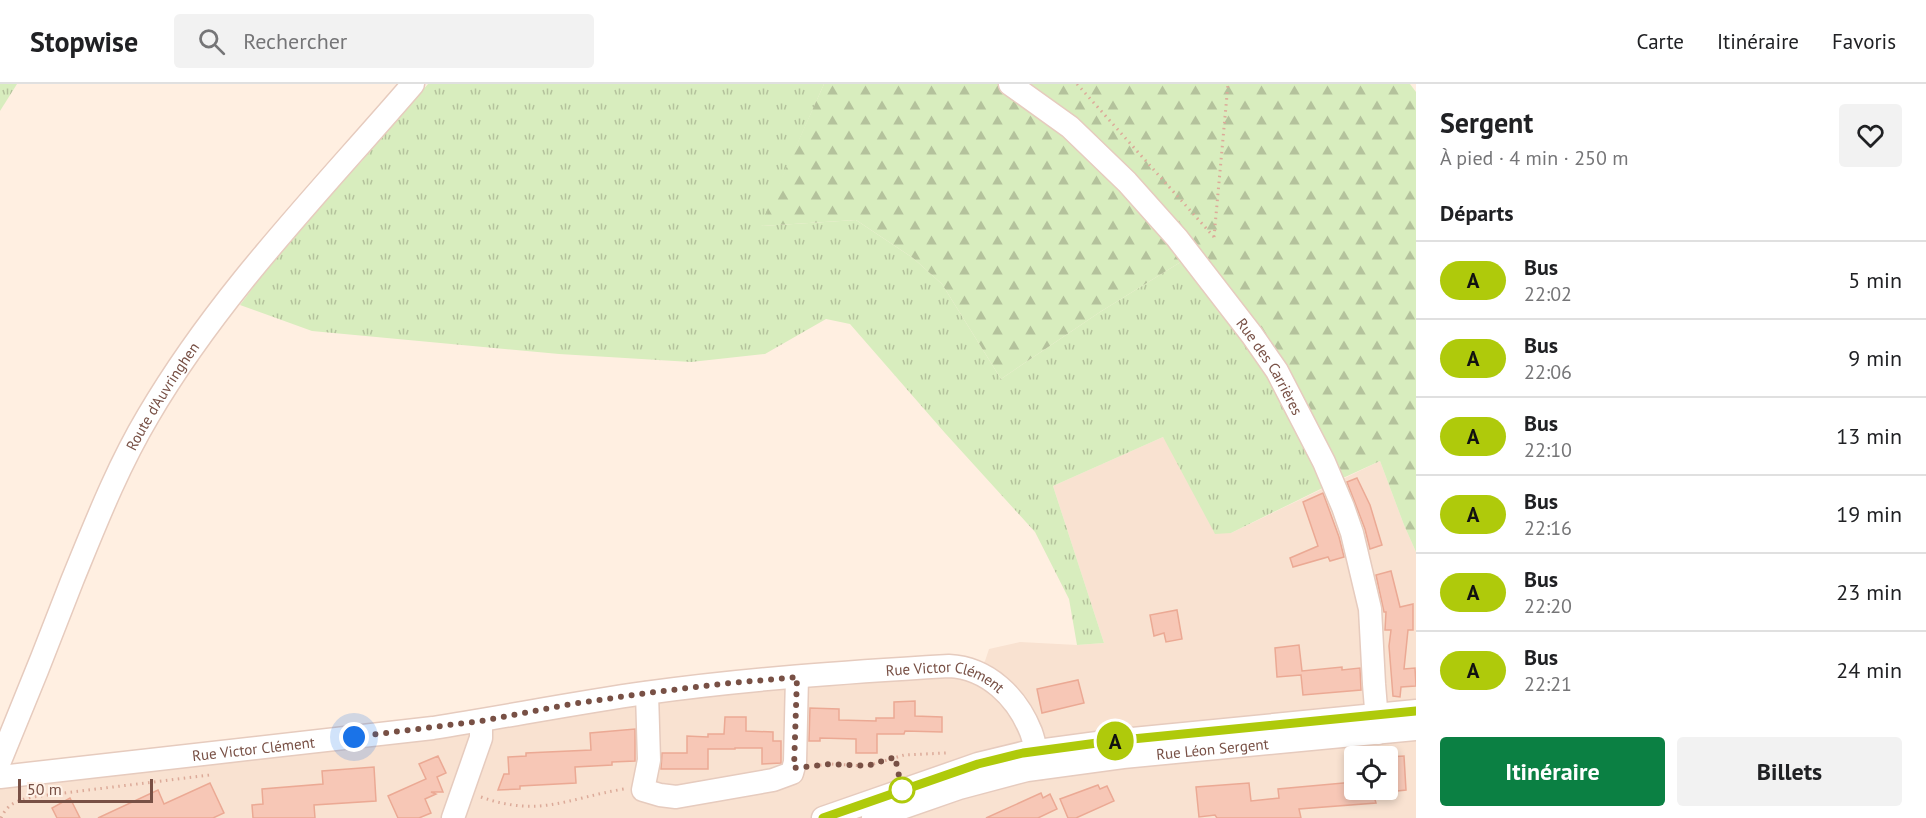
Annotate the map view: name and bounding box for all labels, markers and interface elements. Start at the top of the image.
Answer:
search box [174,14,594,68]
text: Stopwise [30,23,138,60]
icon: search [195,25,228,58]
text: Rechercher [243,27,347,55]
text: Carte [1637,28,1684,55]
text: Itinéraire [1717,28,1799,55]
text: Favoris [1832,28,1896,55]
text: Sergent [1440,104,1533,141]
button: heart [1839,104,1902,167]
text: À pied · 4 min · 250 m [1440,145,1628,171]
text: Départs [1440,199,1514,227]
text: Bus [1524,253,1558,281]
text: 5 min [1848,266,1902,294]
text: A [1467,267,1479,294]
text: 22:02 [1524,281,1572,307]
street label: Rue des Carrières [1233,314,1308,418]
text: Bus [1524,331,1558,359]
street label: Route d'Auvringhen [121,338,203,453]
text: 9 min [1848,344,1902,372]
text: A [1467,345,1479,372]
text: 22:06 [1524,359,1572,385]
text: Bus [1524,409,1558,437]
text: 13 min [1836,422,1902,450]
text: A [1467,423,1479,450]
text: 22:10 [1524,437,1572,463]
text: Bus [1524,487,1558,515]
text: 19 min [1836,500,1902,528]
text: A [1467,501,1479,528]
text: 22:16 [1524,515,1572,541]
text: Bus [1524,565,1558,593]
text: 23 min [1836,578,1902,606]
text: A [1467,579,1479,606]
text: 22:20 [1524,593,1572,619]
text: Bus [1524,643,1558,671]
street label: Rue Victor Clément [885,656,1009,697]
text: 24 min [1836,656,1902,684]
text: A [1467,657,1479,684]
text: 22:21 [1524,671,1572,697]
your location [339,722,369,752]
line badge: A [1096,722,1134,760]
text: A [1109,728,1121,755]
street label: Rue Victor Clément [191,732,316,765]
street label: Rue Léon Sergent [1155,734,1269,763]
button: Itinéraire [1440,737,1665,806]
button: Billets [1677,737,1902,806]
map controls [1344,746,1398,800]
button: locate [1344,746,1398,800]
scale bar [18,776,153,804]
unlabelled marker [889,777,915,803]
text: 50 m [27,779,62,799]

